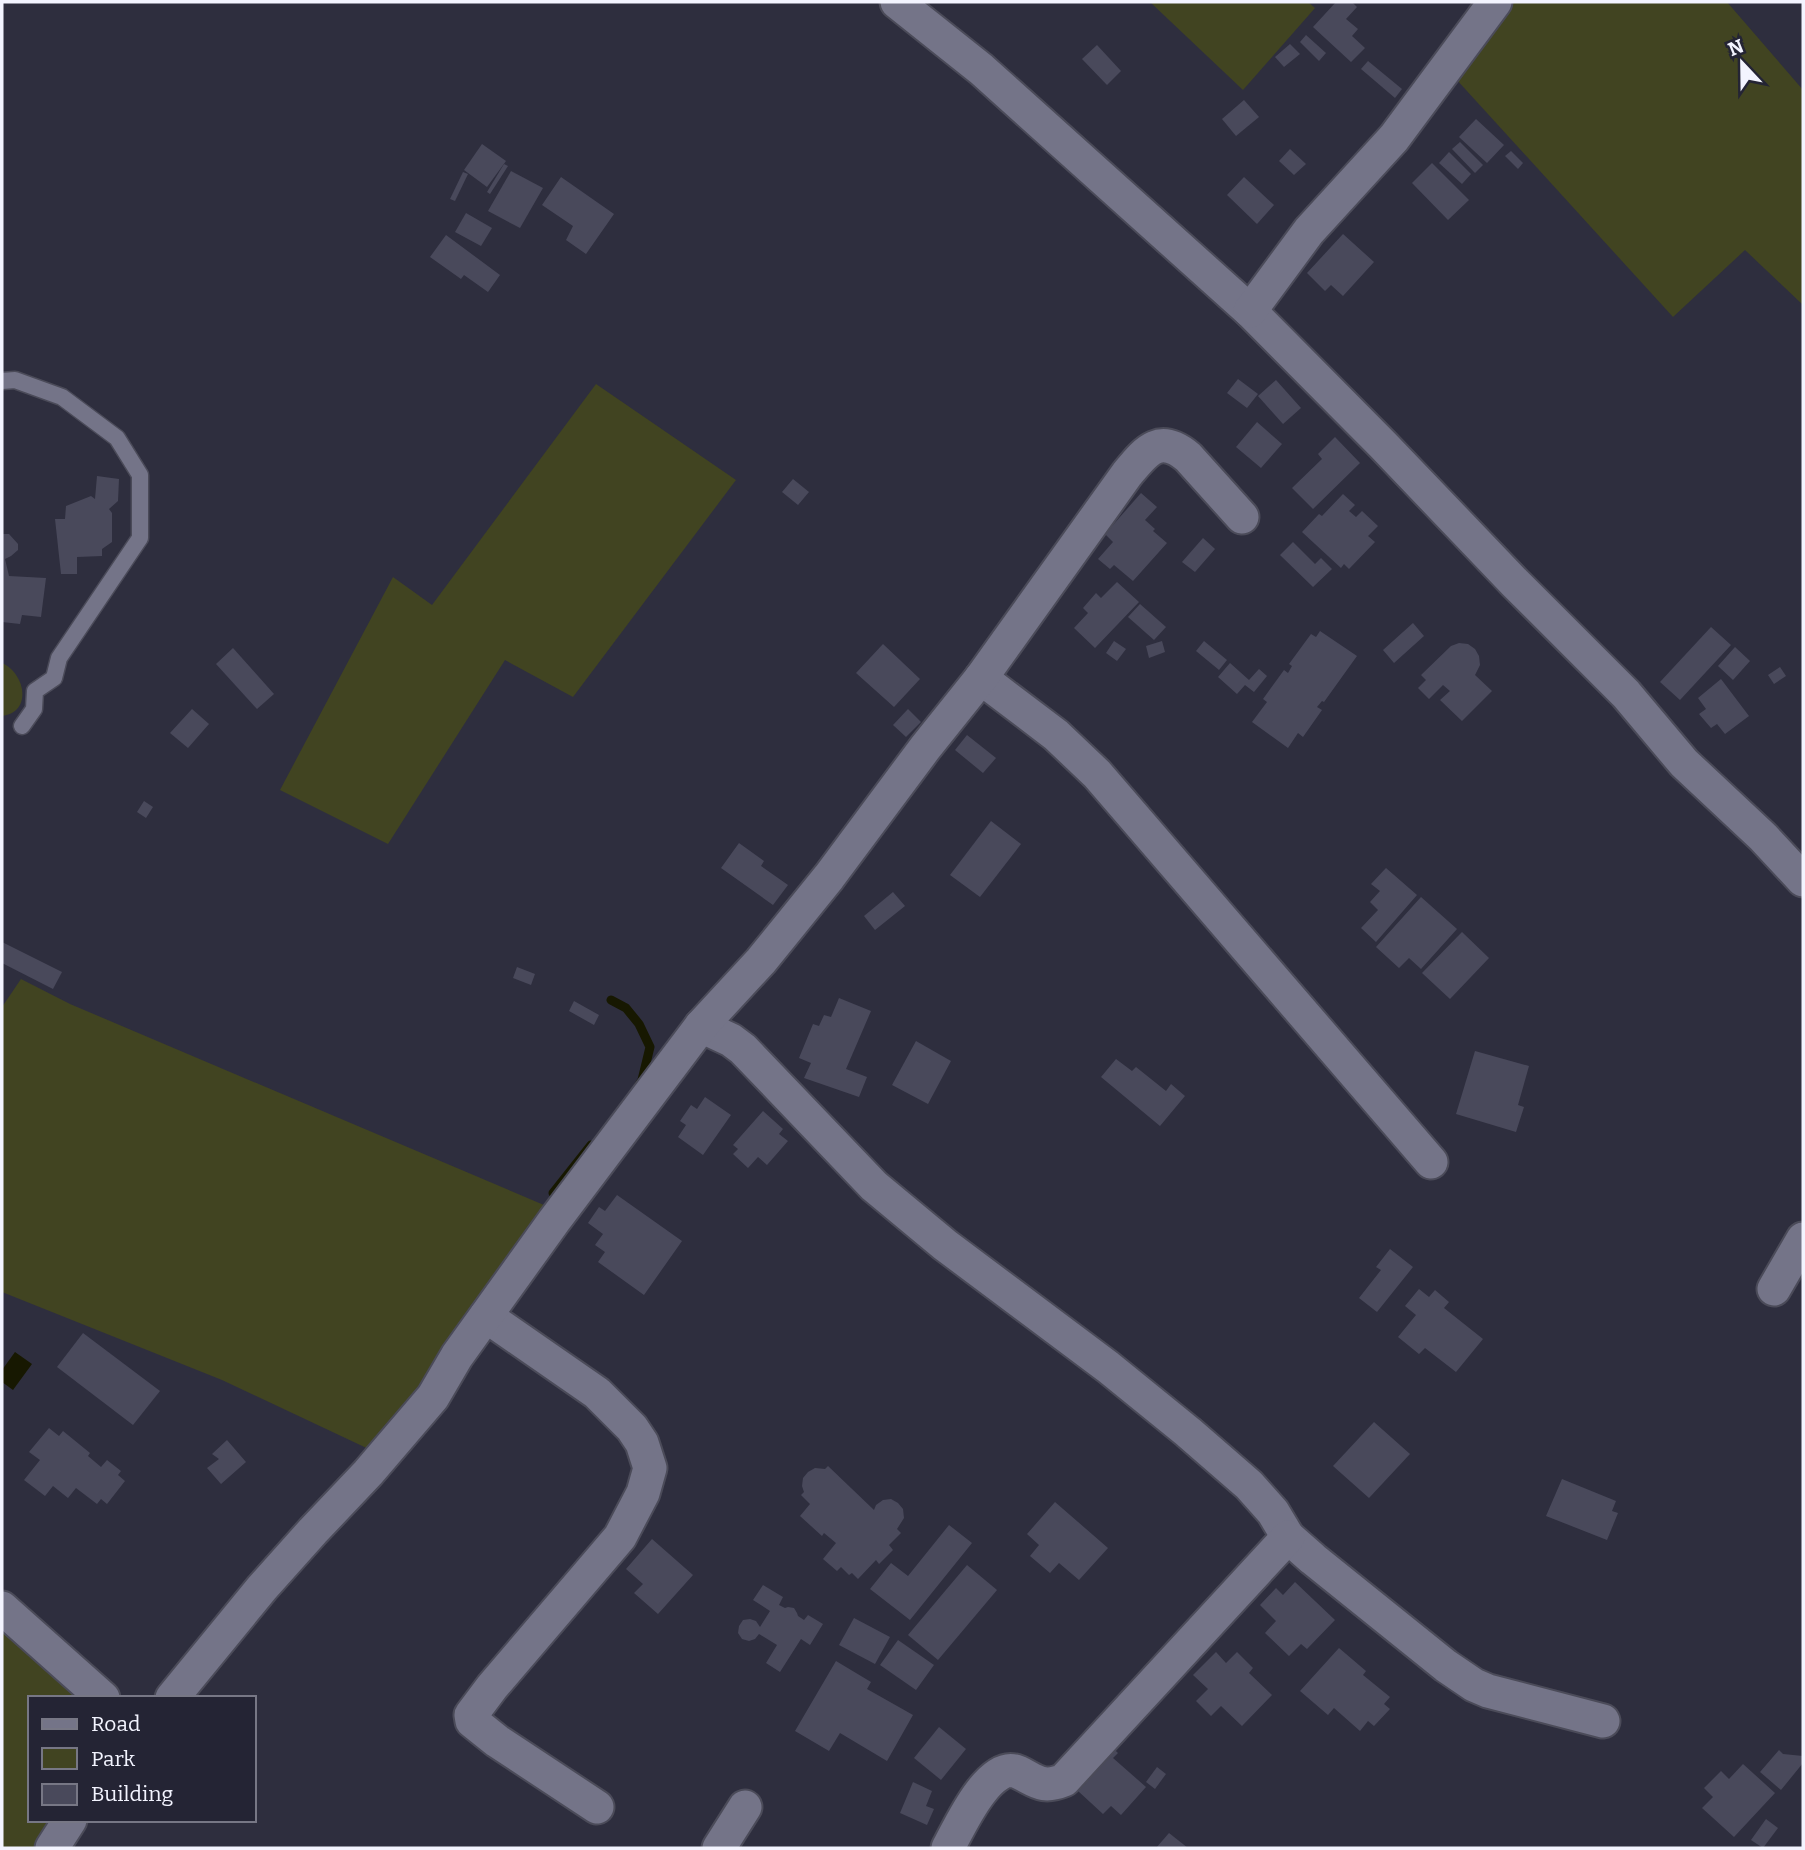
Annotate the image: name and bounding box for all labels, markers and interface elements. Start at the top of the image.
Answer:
north arrow [1707,28,1777,98]
text: N [1725,34,1747,61]
legend [28,1696,256,1822]
text: Road [91,1711,140,1737]
text: Park [91,1746,135,1772]
text: Building [91,1781,174,1807]

